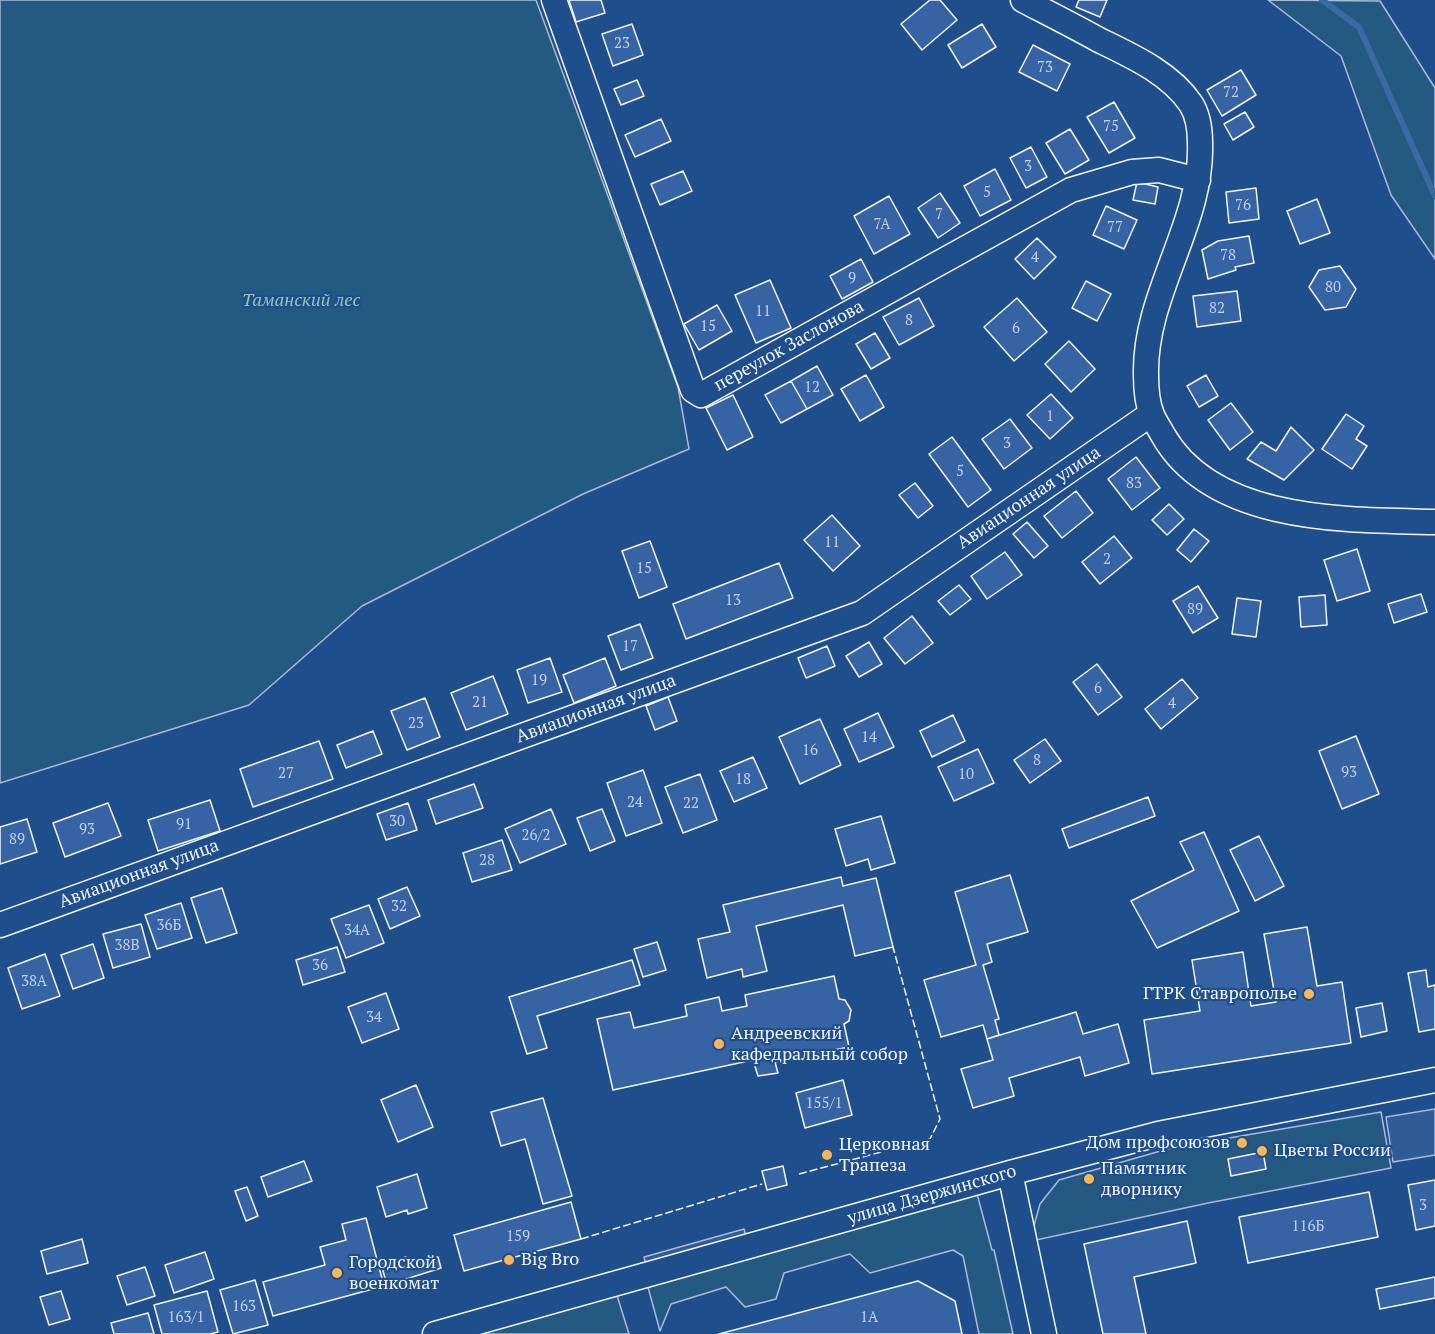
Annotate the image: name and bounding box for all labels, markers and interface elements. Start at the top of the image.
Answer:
house number: 23 [614,35,630,53]
house number: 73 [1037,59,1053,77]
house number: 72 [1223,84,1239,102]
house number: 75 [1103,118,1119,136]
house number: 3 [1024,158,1032,176]
house number: 5 [983,184,991,202]
house number: 76 [1235,197,1251,215]
house number: 7 [935,206,943,224]
house number: 7А [873,216,891,234]
house number: 77 [1107,219,1123,237]
house number: 78 [1220,247,1236,265]
house number: 4 [1031,249,1039,267]
house number: 9 [848,270,856,288]
house number: 80 [1325,279,1341,297]
park label: Таманский лес [242,290,360,312]
street label: переулок Заслонова [710,296,868,396]
house number: 82 [1209,300,1225,318]
house number: 11 [755,303,771,321]
house number: 8 [905,312,913,330]
house number: 15 [700,318,716,336]
house number: 6 [1012,320,1020,338]
house number: 12 [804,379,820,397]
house number: 1 [1046,408,1054,426]
house number: 3 [1003,435,1011,453]
street label: Авиационная улица [953,442,1105,554]
house number: 5 [956,463,964,481]
house number: 83 [1126,475,1142,493]
house number: 11 [824,534,840,552]
house number: 2 [1103,551,1111,569]
house number: 15 [636,560,652,578]
house number: 13 [725,592,741,610]
house number: 89 [1187,601,1203,619]
house number: 17 [622,638,638,656]
street label: Авиационная улица [513,670,679,748]
house number: 19 [531,672,547,690]
house number: 6 [1094,680,1102,698]
house number: 21 [472,694,488,712]
house number: 4 [1168,695,1176,713]
house number: 23 [408,715,424,733]
house number: 14 [861,729,877,747]
house number: 16 [802,742,818,760]
house number: 8 [1033,752,1041,770]
house number: 93 [1341,764,1357,782]
house number: 27 [278,765,294,783]
house number: 10 [958,766,974,784]
house number: 18 [735,771,751,789]
house number: 24 [627,794,643,812]
house number: 22 [683,795,699,813]
house number: 30 [389,813,405,831]
house number: 91 [176,816,192,834]
house number: 93 [79,821,95,839]
house number: 26/2 [521,827,551,845]
house number: 89 [9,831,25,849]
street label: Авиационная улица [56,835,222,913]
house number: 28 [479,852,495,870]
house number: 32 [391,898,407,916]
house number: 36Б [157,917,181,935]
house number: 34А [344,922,370,940]
house number: 38В [114,937,140,955]
house number: 36 [312,957,328,975]
house number: 38А [21,973,47,991]
place label: ГТРК Ставрополье [1143,983,1297,1005]
marker: ГТРК Ставрополье [1302,987,1316,1001]
house number: 34 [366,1009,382,1027]
place label: Андреевский кафедральный собор [731,1023,908,1066]
marker: Андреевский кафедральный собор [712,1037,726,1051]
house number: 155/1 [805,1095,843,1113]
place label: Дом профсоюзов [1086,1132,1230,1154]
place label: Церковная Трапеза [839,1134,930,1176]
marker: Дом профсоюзов [1235,1136,1249,1150]
place label: Цветы России [1274,1140,1391,1162]
marker: Цветы России [1255,1144,1269,1158]
marker: Церковная Трапеза [820,1148,834,1162]
place label: Памятник дворнику [1101,1158,1186,1200]
street label: улица Дзержинского [845,1161,1019,1229]
marker: Памятник дворнику [1082,1172,1096,1186]
house number: 3 [1419,1197,1427,1215]
house number: 116Б [1292,1218,1324,1236]
house number: 159 [506,1228,530,1246]
place label: Big Bro [521,1249,579,1271]
place label: Городской военкомат [349,1252,439,1294]
marker: Big Bro [502,1253,516,1267]
marker: Городской военкомат [330,1266,344,1280]
house number: 163 [232,1298,256,1316]
house number: 163/1 [167,1309,205,1327]
house number: 1А [860,1309,878,1327]

